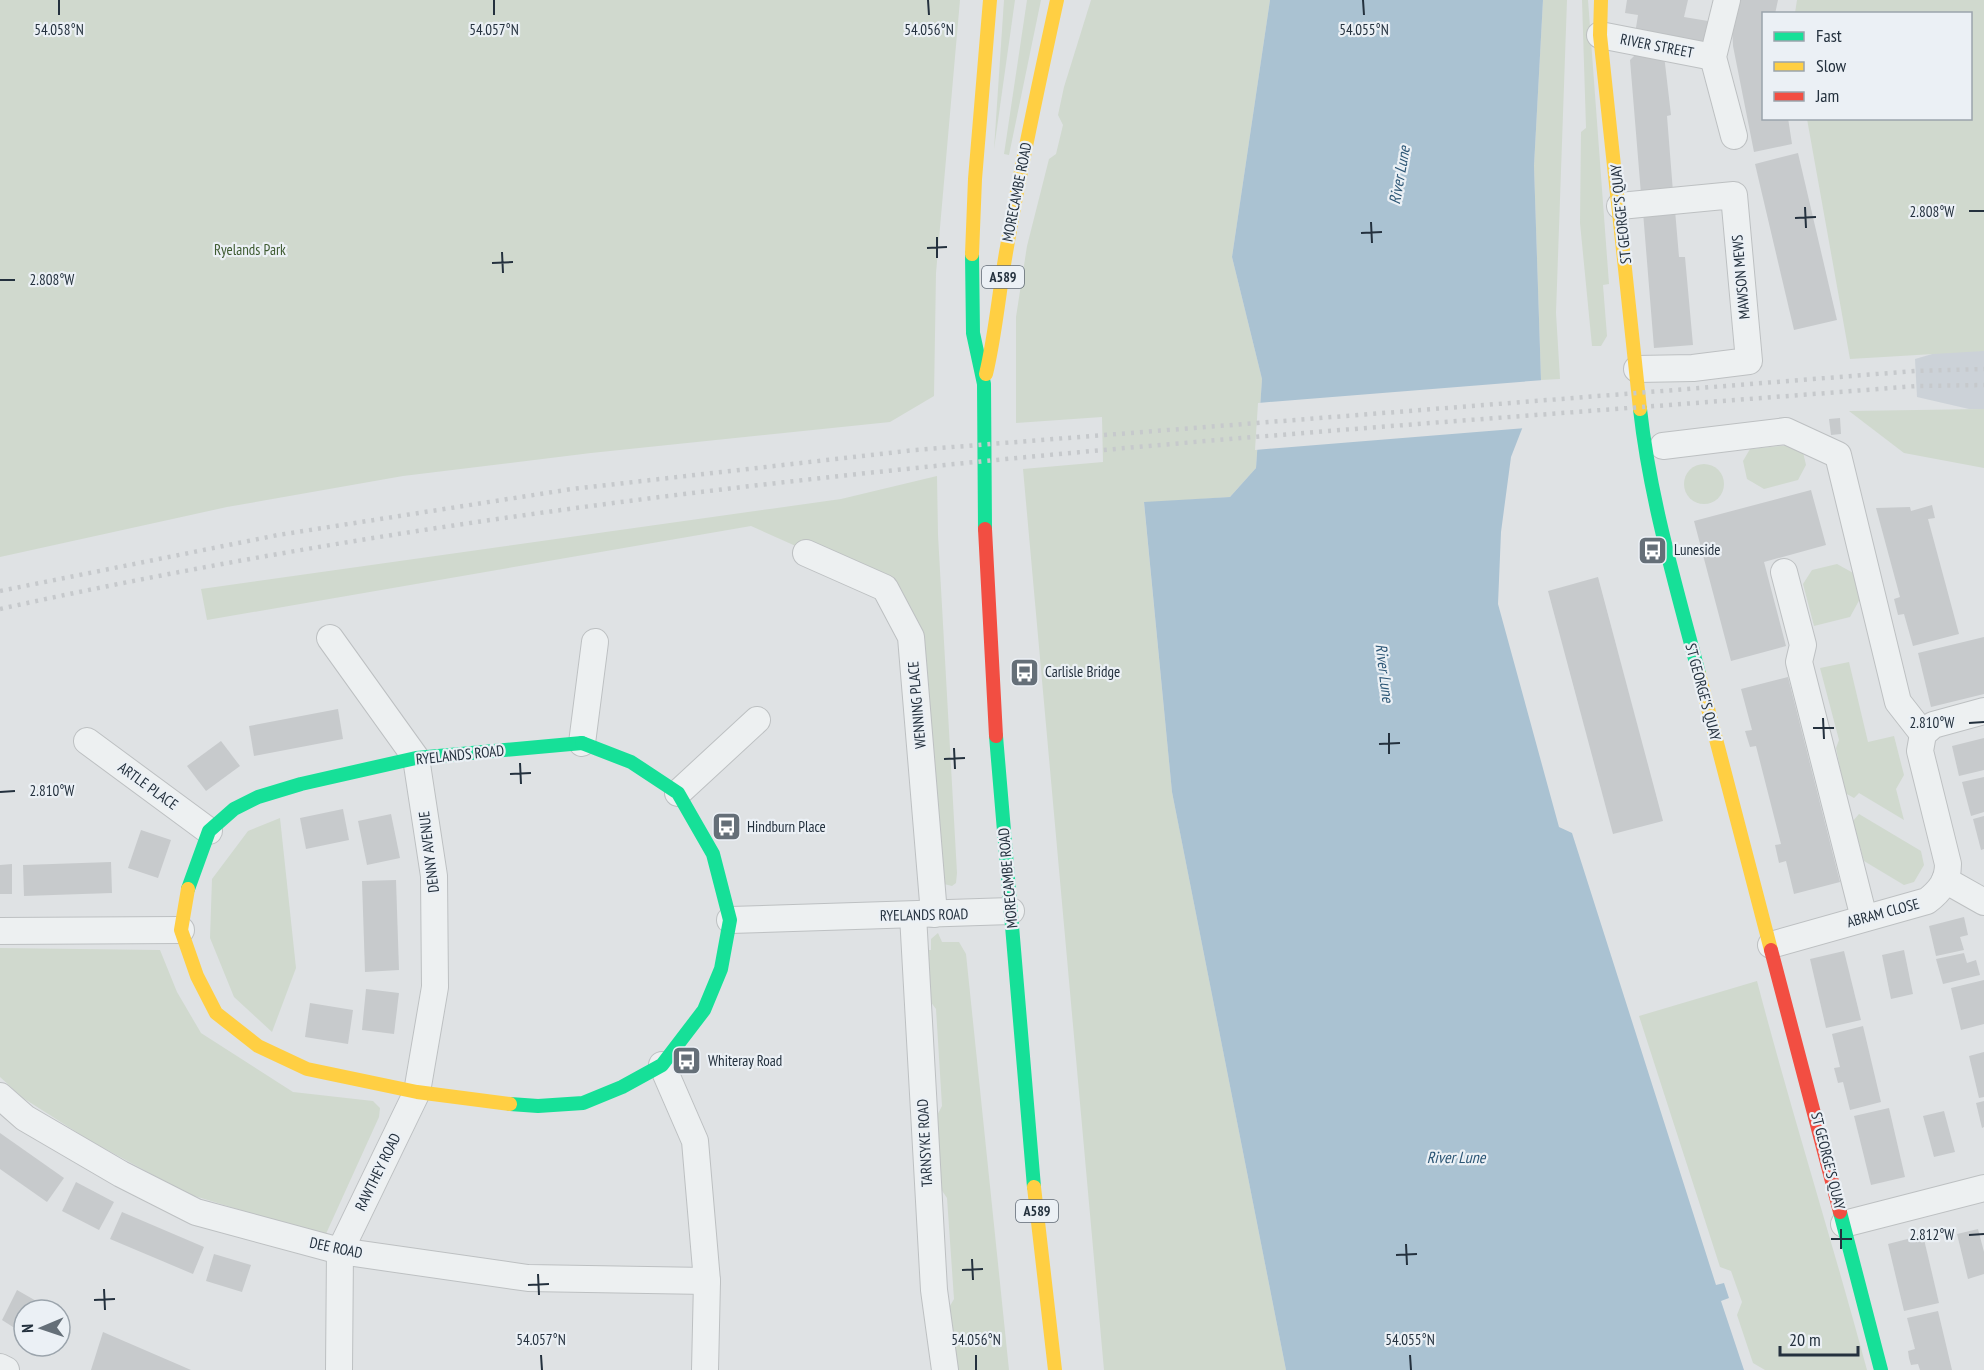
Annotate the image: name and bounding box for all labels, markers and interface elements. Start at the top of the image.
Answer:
legend [1762,12,1972,120]
text: 54.058°N [34,20,84,39]
text: 54.057°N [469,20,519,39]
text: 54.056°N [904,20,954,39]
text: 54.055°N [1339,20,1389,39]
text: Fast [1816,24,1842,47]
street label: RIVER STREET [1619,29,1696,62]
text: Slow [1816,54,1847,77]
text: Jam [1815,84,1839,107]
street label: MORECAMBE ROAD [998,140,1035,243]
water label: River Lune [1384,143,1414,206]
street label: ST GEORGE'S QUAY [1606,163,1635,265]
text: 2.808°W [1910,202,1954,221]
street label: MAWSON MEWS [1727,234,1754,320]
park label: Ryelands Park [214,240,286,259]
road number: A589 [982,266,1024,288]
text: 2.808°W [30,270,74,289]
bus stop icon: Luneside [1637,534,1669,566]
place label: Luneside [1674,540,1720,559]
street label: ST GEORGE'S QUAY [1681,641,1726,743]
water label: River Lune [1371,643,1399,705]
bus stop icon: Carlisle Bridge [1008,656,1040,688]
street label: WENNING PLACE [903,660,930,750]
place label: Carlisle Bridge [1045,662,1120,681]
text: 2.810°W [1910,713,1954,732]
street label: RYELANDS ROAD [415,740,505,769]
street label: ARTLE PLACE [115,758,182,814]
text: 2.810°W [30,781,74,800]
street label: DENNY AVENUE [414,810,443,894]
bus stop icon: Hindburn Place [710,811,742,843]
place label: Hindburn Place [747,817,826,836]
street label: MORECAMBE ROAD [994,827,1021,929]
street label: ABRAM CLOSE [1845,894,1921,931]
street label: RYELANDS ROAD [880,904,968,925]
bus stop icon: Whiteray Road [671,1045,703,1077]
place label: Whiteray Road [708,1051,782,1070]
street label: TARNSYKE ROAD [913,1098,936,1188]
street label: ST GEORGE'S QUAY [1807,1110,1850,1212]
street label: RAWTHEY ROAD [351,1130,405,1214]
water label: River Lune [1427,1147,1487,1167]
road number: A589 [1016,1200,1058,1222]
text: 2.812°W [1910,1225,1954,1244]
street label: DEE ROAD [308,1233,364,1262]
north arrow [12,1298,72,1358]
scale bar [1780,1319,1858,1357]
text: N [17,1324,37,1333]
text: 20 m [1789,1328,1821,1351]
text: 54.057°N [516,1330,566,1349]
text: 54.056°N [951,1330,1001,1349]
text: 54.055°N [1385,1330,1435,1349]

